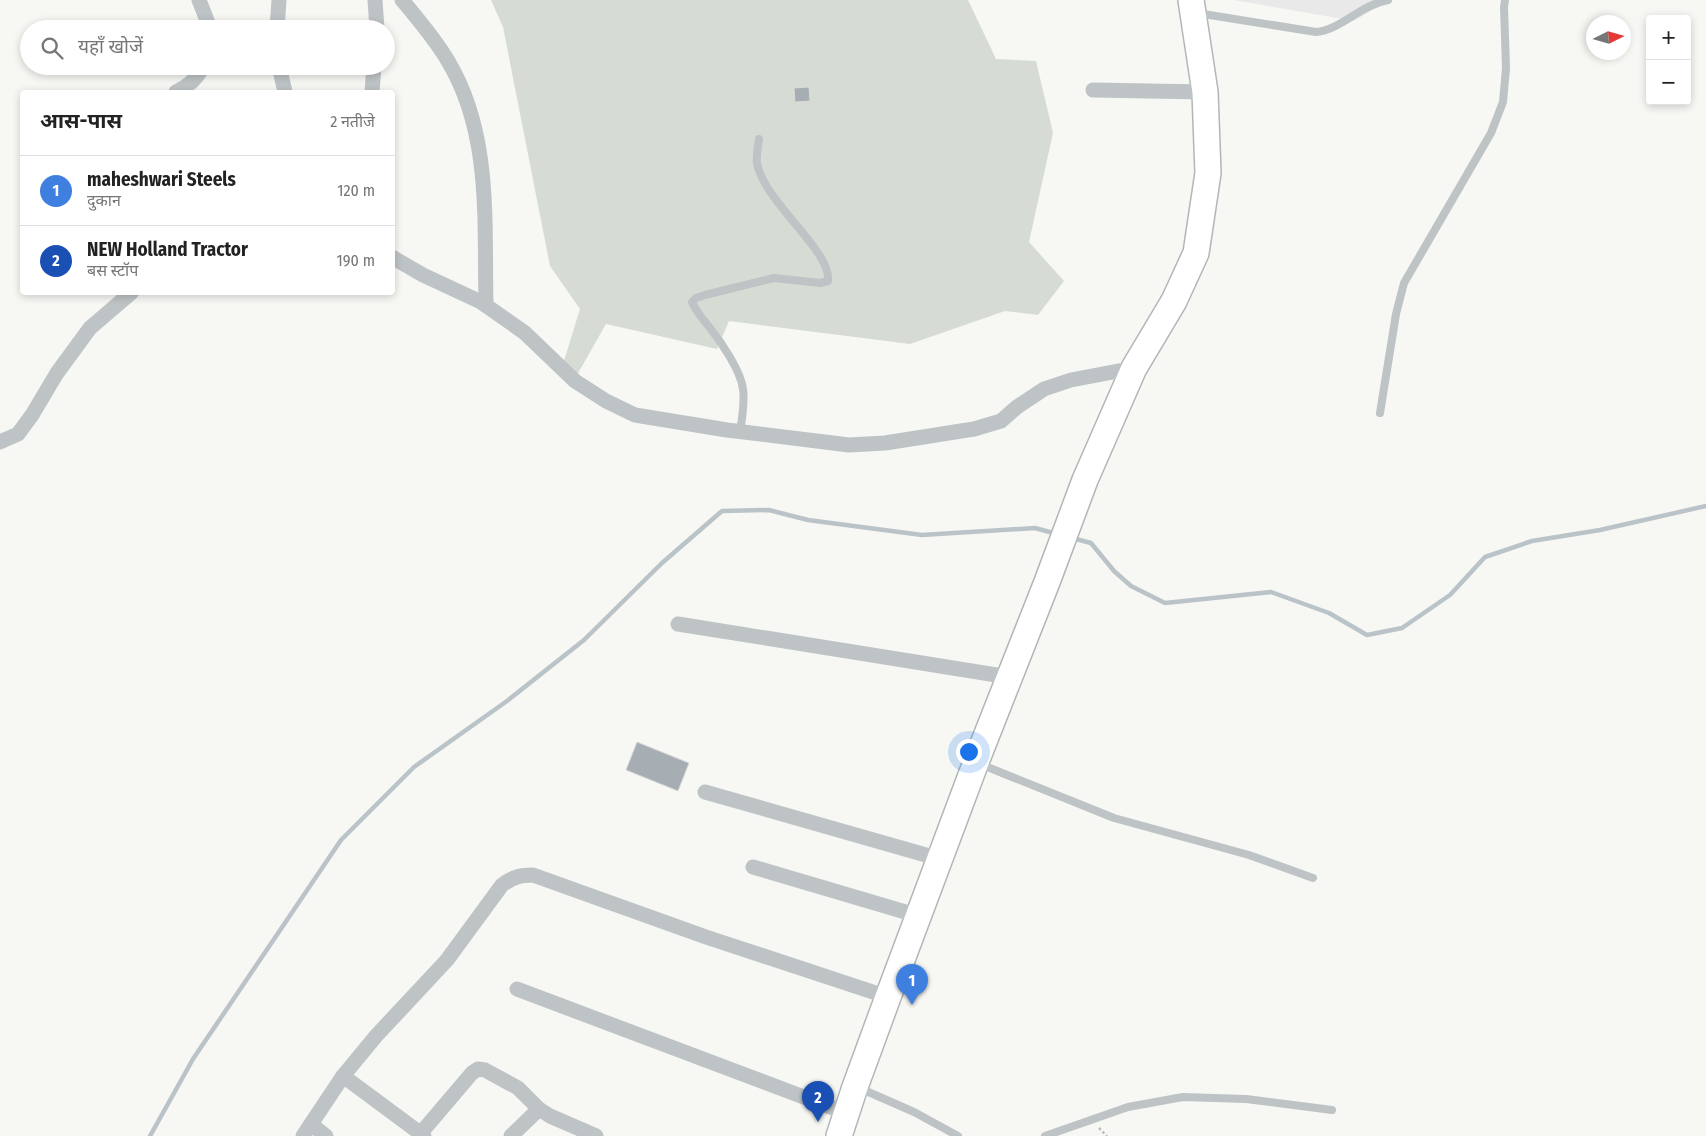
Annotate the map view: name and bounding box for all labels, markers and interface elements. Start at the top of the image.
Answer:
north arrow [1586,15,1631,60]
map controls [1646,15,1691,105]
button: + [1646,15,1691,60]
search box [20,20,395,75]
icon: search [38,34,66,62]
text: यहाँ खोजें [78,35,143,58]
button: − [1646,60,1691,105]
text: आस-पास [40,108,122,134]
text: 2 नतीजे [330,112,375,131]
text: maheshwari Steels [87,168,236,191]
text: 1 [53,181,59,200]
text: 120 m [337,181,375,200]
text: दुकान [87,191,121,210]
text: NEW Holland Tractor [87,238,248,261]
text: 2 [52,251,60,270]
text: 190 m [337,251,375,270]
text: बस स्टॉप [87,261,138,280]
your location [956,739,982,765]
pin: 1 [896,964,928,1005]
pin: 2 [802,1081,834,1122]

